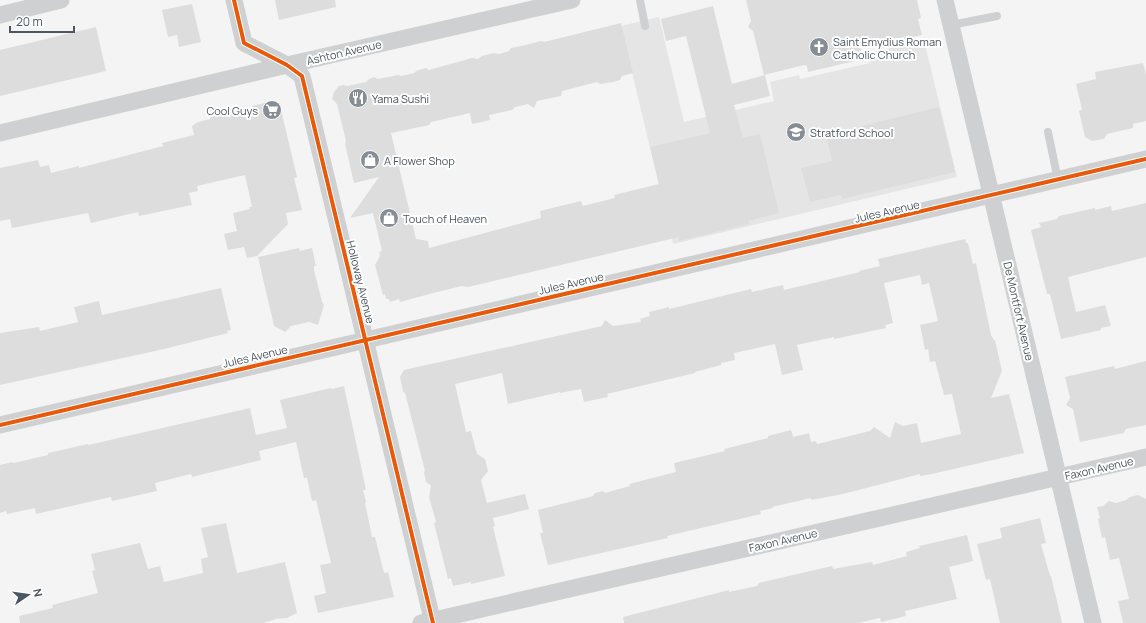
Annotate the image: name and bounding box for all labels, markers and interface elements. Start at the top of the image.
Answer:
scale bar [10,8,74,34]
text: 20 m [16,13,43,30]
place label: Saint Emydius Roman Catholic Church [833,34,942,62]
street label: Ashton Avenue [305,36,383,68]
church icon: Saint Emydius Roman Catholic Church [808,36,830,58]
restaurant icon: Yama Sushi [347,87,369,109]
place label: Yama Sushi [372,91,429,106]
supermarket icon: Cool Guys [261,99,283,121]
place label: Cool Guys [206,103,258,118]
school or university icon: Stratford School [785,121,807,143]
place label: Stratford School [810,125,893,140]
shop icon: A Flower Shop [359,149,381,171]
place label: A Flower Shop [384,153,455,168]
street label: Jules Avenue [853,196,922,226]
shop icon: Touch of Heaven [378,207,400,229]
place label: Touch of Heaven [403,211,487,226]
street label: Holloway Avenue [343,239,379,326]
street label: De Montfort Avenue [1000,260,1038,363]
street label: Jules Avenue [537,268,606,298]
street label: Jules Avenue [221,341,290,371]
street label: Faxon Avenue [1063,453,1135,483]
street label: Faxon Avenue [747,525,819,555]
north arrow [8,575,48,615]
text: N [30,587,46,598]

